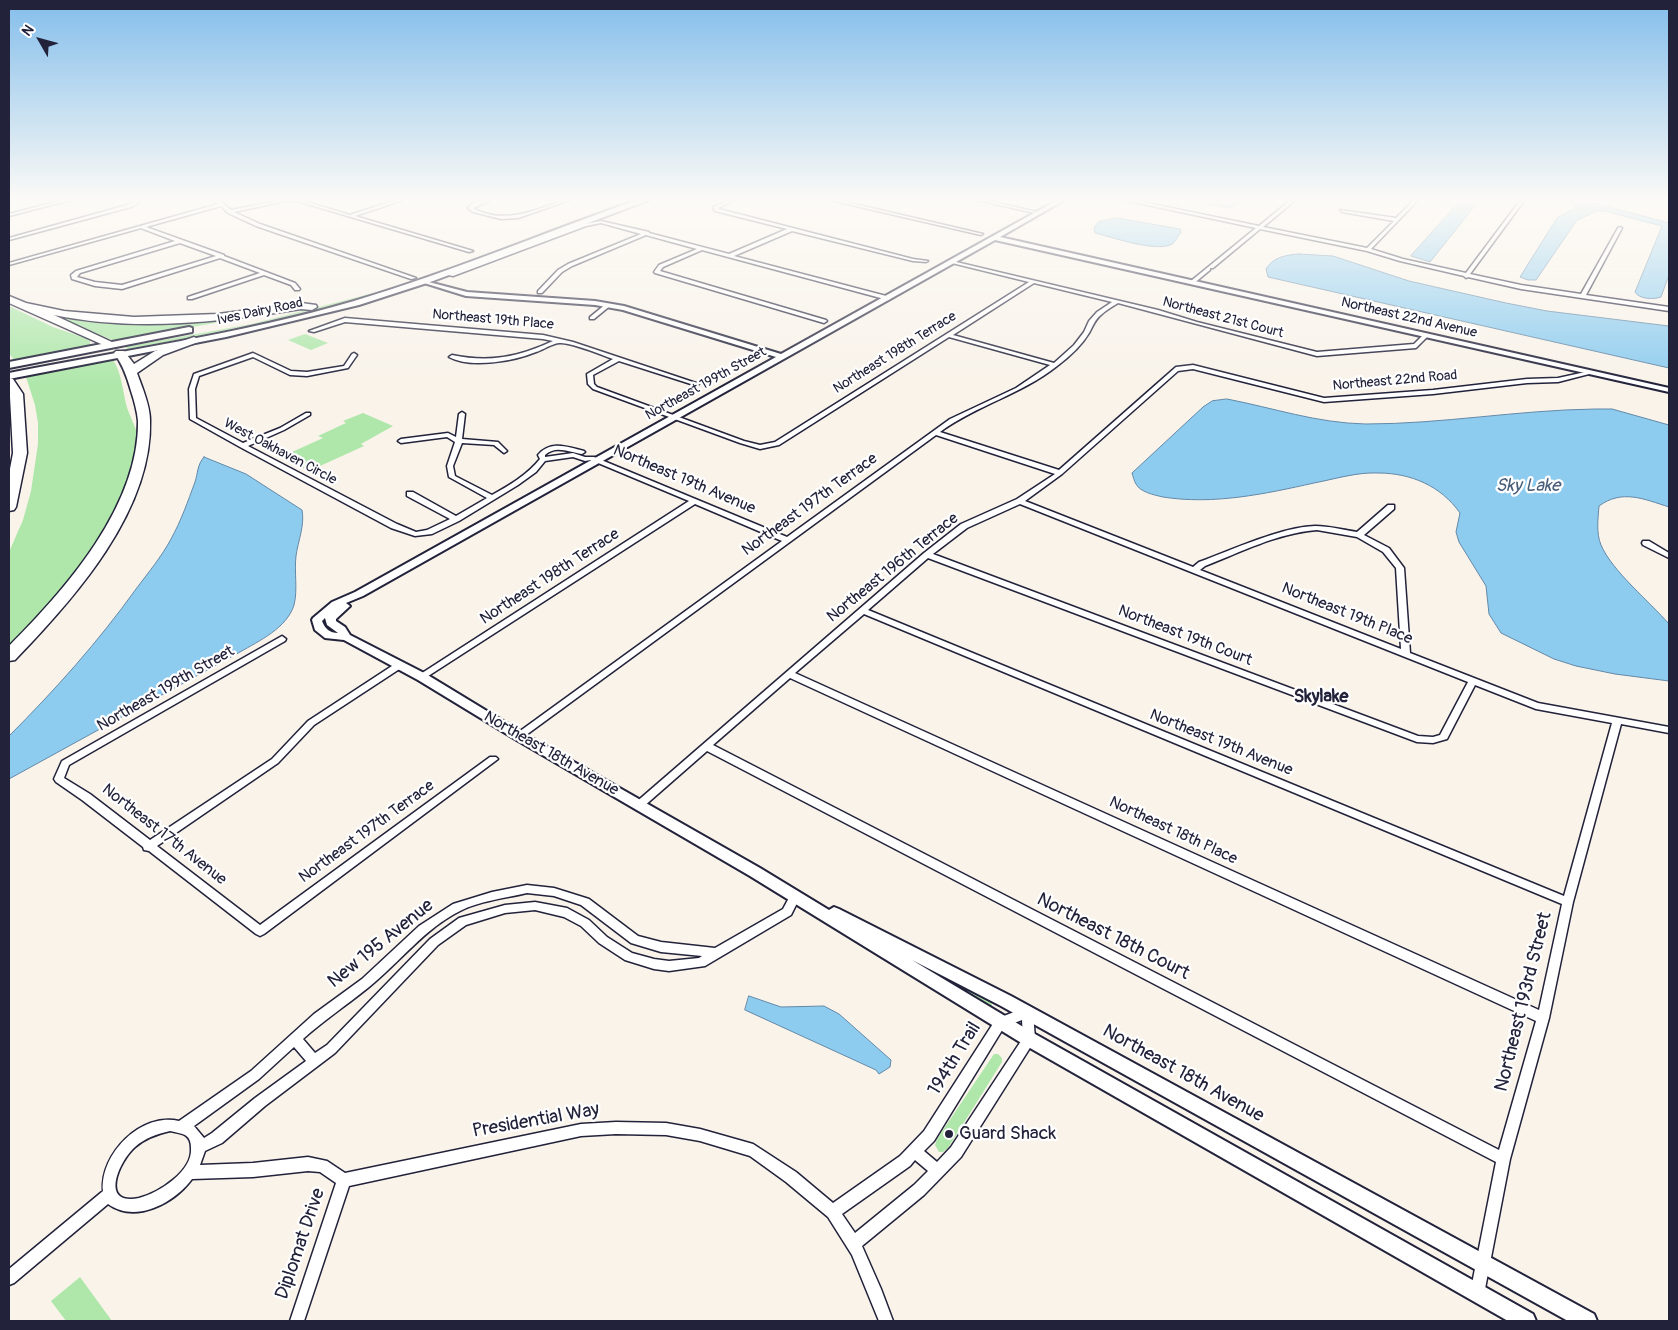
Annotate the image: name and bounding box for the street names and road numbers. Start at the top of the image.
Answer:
street label: Northeast 21st Court [1161,294,1285,342]
street label: Northeast 22nd Avenue [1339,294,1479,342]
street label: Ives Dairy Road [216,295,304,329]
street label: Northeast 19th Place [431,306,555,334]
street label: Northeast 198th Terrace [830,308,960,398]
street label: Northeast 199th Street [643,344,769,424]
street label: Northeast 22nd Road [1332,367,1458,395]
street label: West Oakhaven Circle [221,415,339,489]
street label: Northeast 19th Avenue [610,441,758,519]
street label: Northeast 197th Terrace [739,449,881,561]
street label: Northeast 196th Terrace [823,509,963,627]
street label: Northeast 198th Terrace [477,525,623,629]
street label: Northeast 19th Place [1279,579,1415,649]
street label: Northeast 19th Court [1115,602,1255,670]
street label: Northeast 199th Street [94,642,238,736]
street label: Northeast 19th Avenue [1147,706,1295,780]
street label: Northeast 18th Avenue [480,708,622,800]
street label: Northeast 197th Terrace [296,776,438,888]
street label: Northeast 17th Avenue [98,780,230,890]
street label: Northeast 18th Place [1106,793,1240,869]
street label: Northeast 18th Court [1033,889,1193,985]
street label: New 195 Avenue [324,894,438,994]
street label: Northeast 193rd Street [1491,910,1557,1094]
street label: 194th Trail [923,1018,987,1100]
street label: Northeast 18th Avenue [1098,1020,1268,1128]
street label: Presidential Way [471,1099,601,1143]
street label: Diplomat Drive [271,1185,331,1303]

